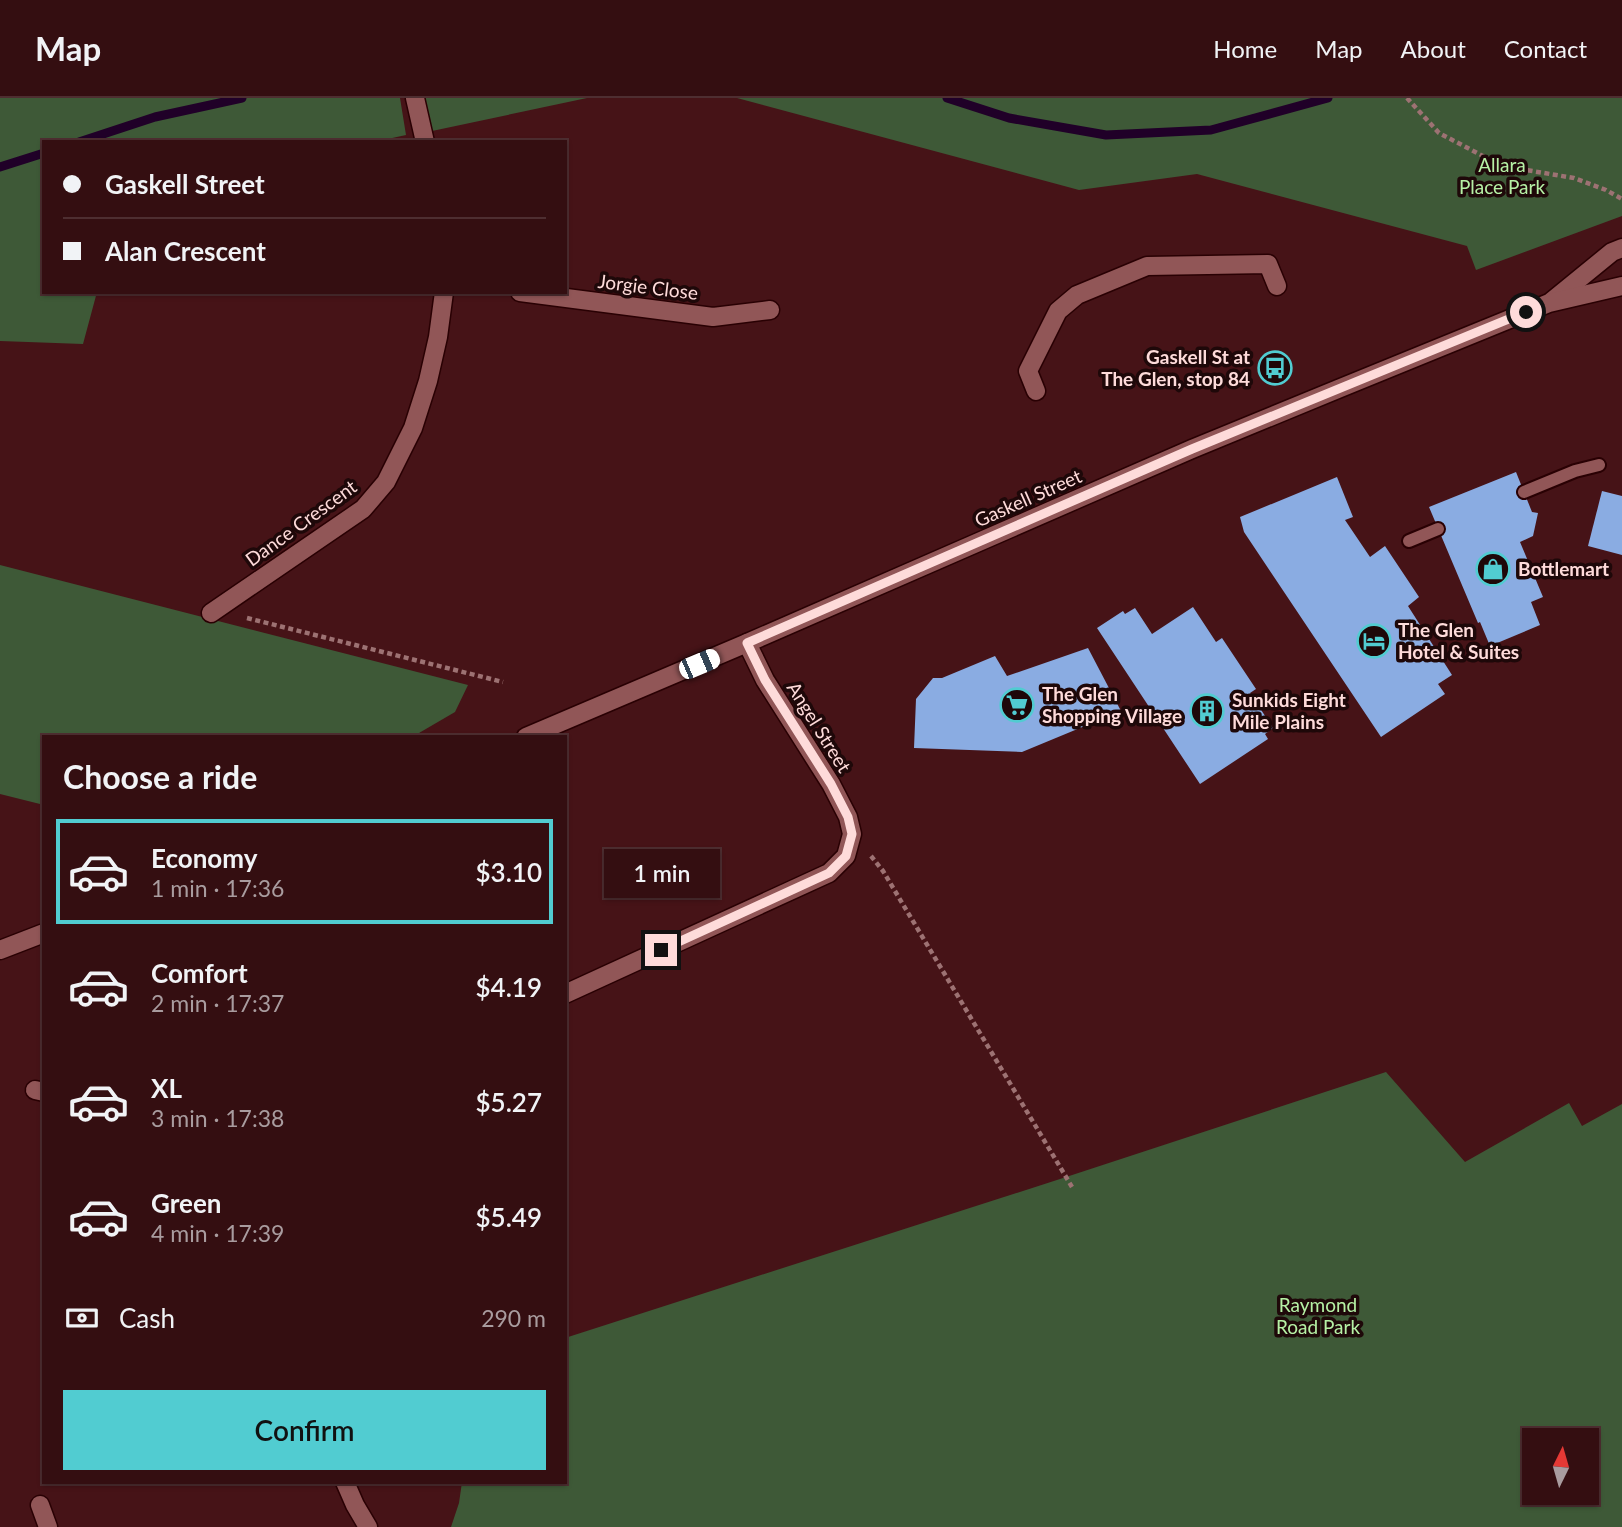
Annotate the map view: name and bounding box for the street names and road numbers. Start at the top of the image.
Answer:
street label: Jorgie Close [597,269,699,304]
street label: Gaskell Street [971,464,1085,531]
street label: Dance Crescent [241,474,361,571]
street label: Angel Street [782,677,856,776]

